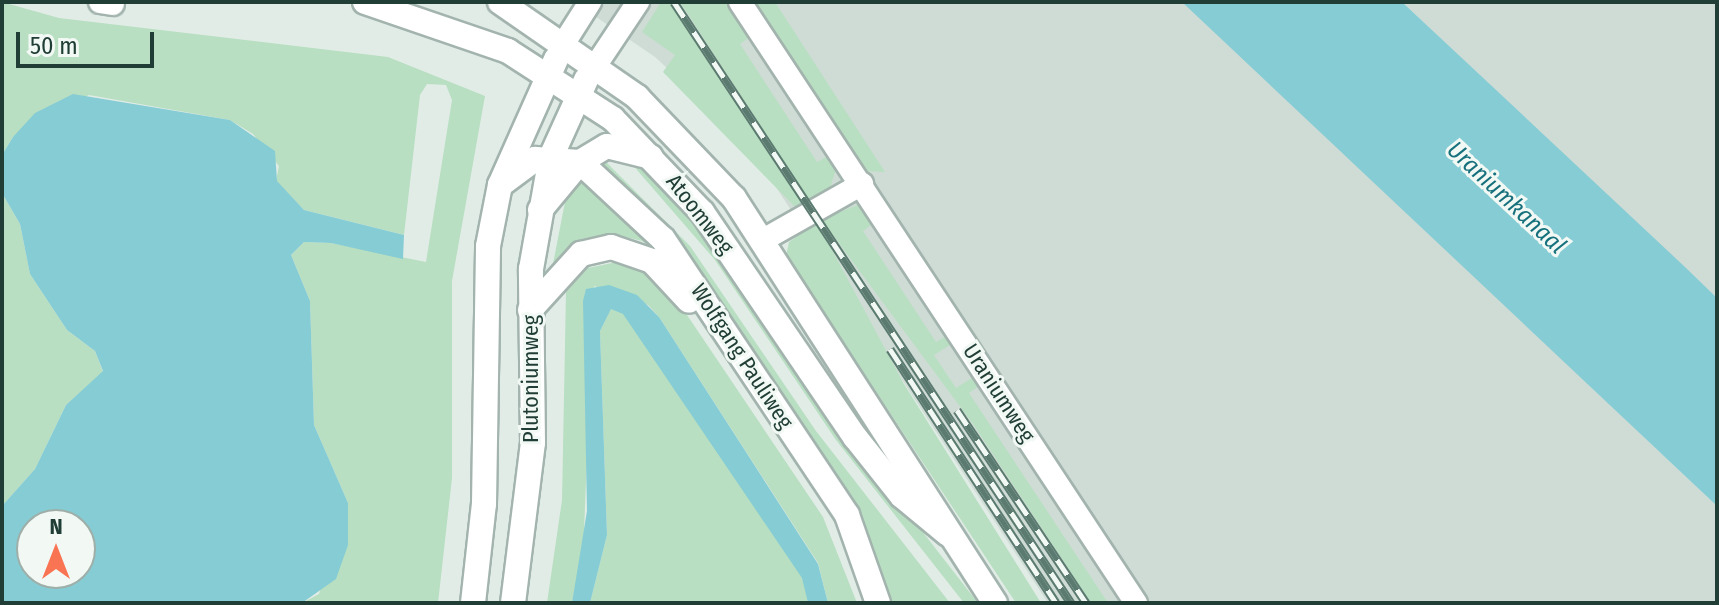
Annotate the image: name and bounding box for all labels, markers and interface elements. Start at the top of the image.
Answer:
scale bar [20,16,158,66]
text: 50 m [30,32,78,60]
water label: Uraniumkanaal [1441,136,1571,260]
street label: Atoomweg [661,169,739,259]
street label: Wolfgang Pauliweg [685,278,799,434]
street label: Plutoniumweg [518,315,544,443]
street label: Uraniumweg [957,339,1041,447]
north arrow [16,509,96,589]
text: N [49,513,63,540]

